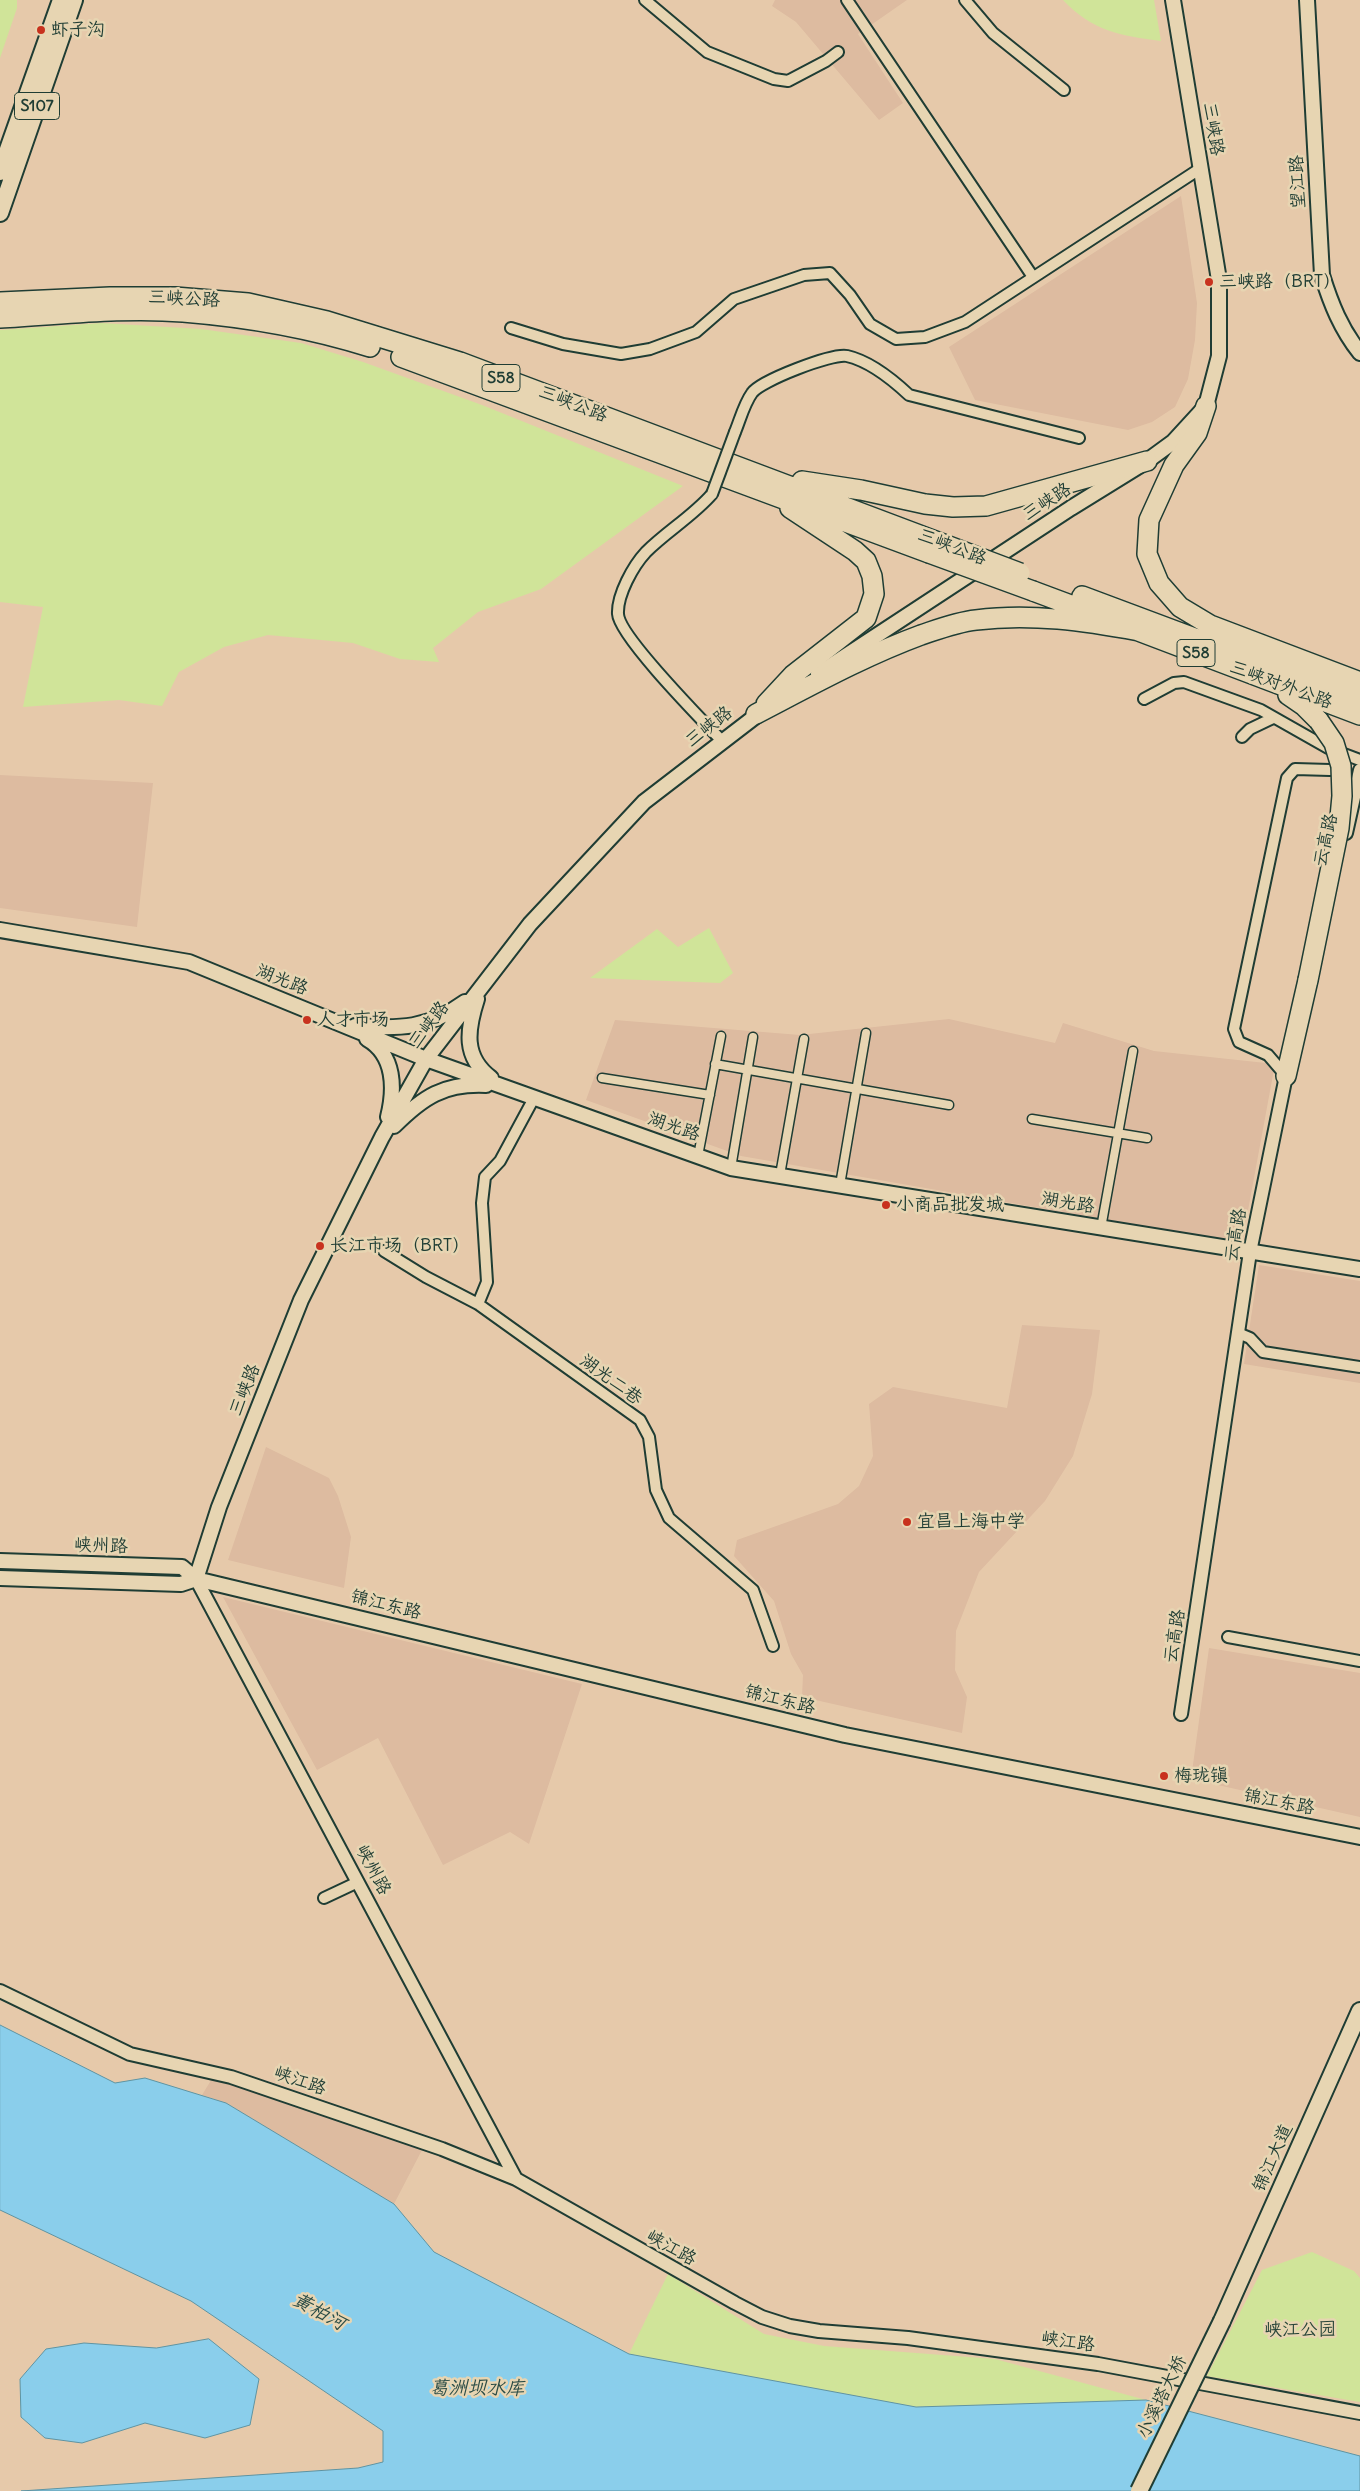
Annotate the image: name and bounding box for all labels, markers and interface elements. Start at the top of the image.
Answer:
place label: 虾子沟 [51,19,105,41]
marker: 虾子沟 [35,24,47,36]
road number: S107 [15,92,60,120]
street label: 三峡路 [1198,101,1228,157]
street label: 望江路 [1286,154,1310,210]
place label: 三峡路（BRT） [1219,271,1341,293]
marker: 三峡路（BRT） [1203,276,1215,288]
street label: 三峡公路 [147,286,221,312]
road number: S58 [482,364,520,392]
street label: 三峡公路 [536,381,610,427]
street label: 三峡路 [1018,478,1076,526]
street label: 三峡公路 [915,524,989,570]
road number: S58 [1177,640,1215,666]
street label: 三峡对外公路 [1227,656,1335,714]
street label: 三峡路 [681,702,737,752]
street label: 云高路 [1309,811,1343,869]
street label: 湖光路 [253,960,311,1000]
street label: 三峡路 [404,997,454,1053]
place label: 人才市场 [317,1009,389,1031]
marker: 人才市场 [301,1014,313,1026]
street label: 湖光路 [645,1108,703,1146]
street label: 湖光路 [1040,1188,1096,1218]
place label: 小商品批发城 [896,1194,1004,1216]
marker: 小商品批发城 [880,1199,892,1211]
street label: 云高路 [1221,1207,1251,1263]
place label: 长江市场（BRT） [330,1235,470,1257]
marker: 长江市场（BRT） [314,1240,326,1252]
street label: 湖光二巷 [576,1350,646,1410]
street label: 三峡路 [225,1361,265,1419]
place label: 宜昌上海中学 [917,1511,1025,1533]
marker: 宜昌上海中学 [901,1516,913,1528]
street label: 峡州路 [74,1534,128,1558]
street label: 锦江东路 [348,1586,424,1624]
street label: 云高路 [1160,1608,1190,1664]
street label: 锦江东路 [742,1681,818,1719]
place label: 梅珑镇 [1174,1765,1228,1787]
marker: 梅珑镇 [1158,1770,1170,1782]
street label: 锦江东路 [1242,1785,1316,1819]
street label: 峡州路 [351,1841,395,1899]
street label: 峡江路 [271,2062,329,2100]
street label: 锦江大道 [1248,2121,1298,2195]
street label: 峡江路 [642,2225,700,2271]
water label: 黄柏河 [289,2288,349,2336]
park label: 峡江公园 [1264,2319,1336,2341]
street label: 峡江路 [1040,2328,1096,2356]
street label: 小溪塔大桥 [1133,2352,1191,2442]
water label: 葛洲坝水库 [430,2378,524,2400]

